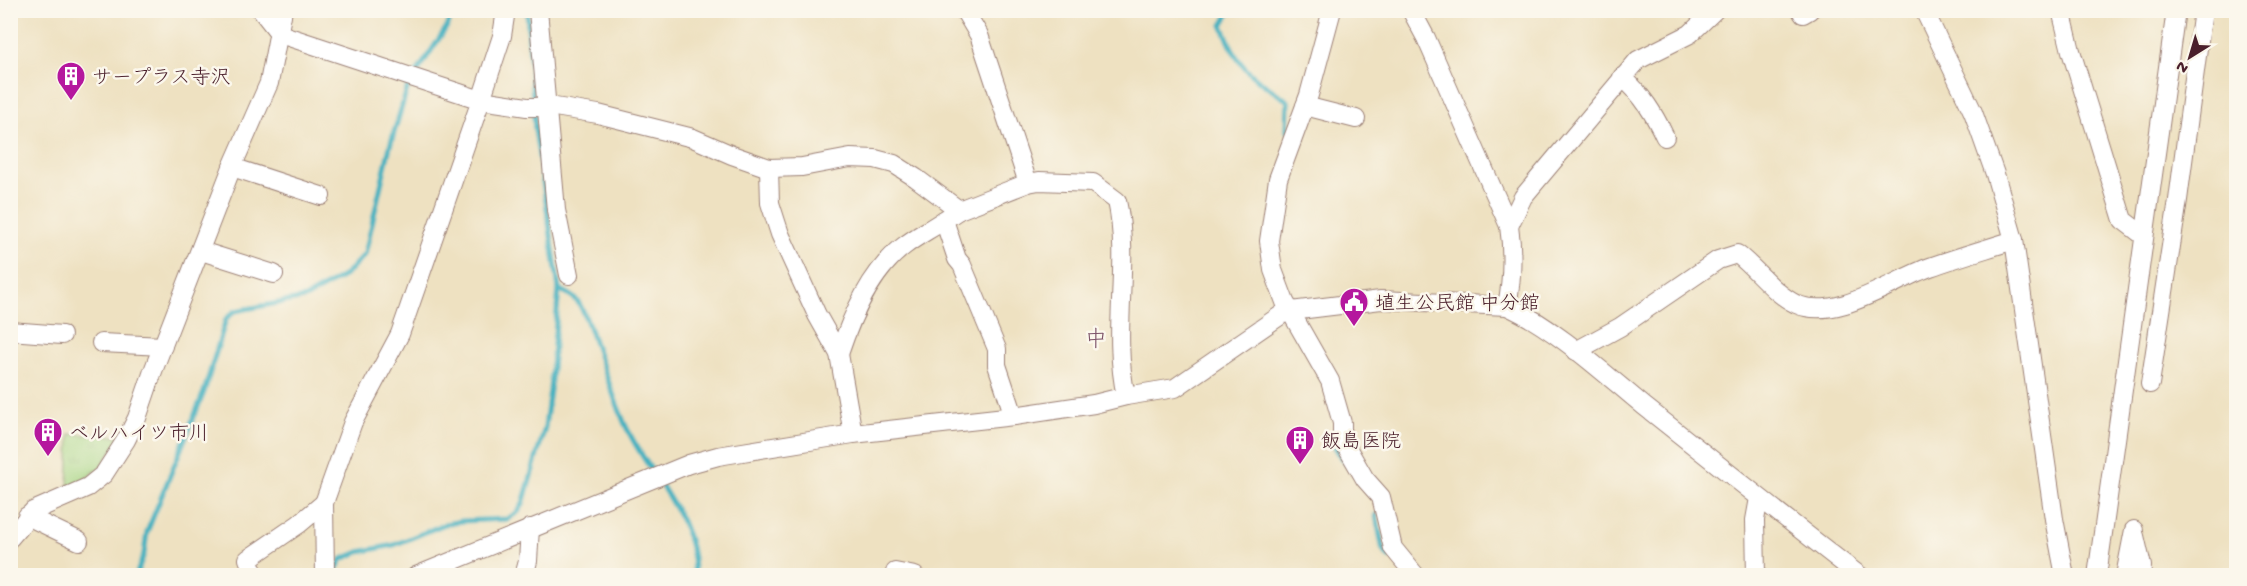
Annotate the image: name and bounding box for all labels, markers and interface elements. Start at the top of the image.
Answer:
north arrow [2160,27,2220,87]
text: N [2173,55,2193,77]
building icon: サープラス寺沢 [55,60,87,102]
place label: サープラス寺沢 [92,66,230,91]
public building icon: 埴生公民館 中分館 [1338,286,1370,328]
place label: 埴生公民館 中分館 [1375,292,1540,317]
district label: 中 [1085,327,1107,355]
building icon: ベルハイツ市川 [32,416,64,458]
place label: ベルハイツ市川 [69,423,209,447]
building icon: 飯島医院 [1284,424,1316,466]
place label: 飯島医院 [1321,430,1401,455]

